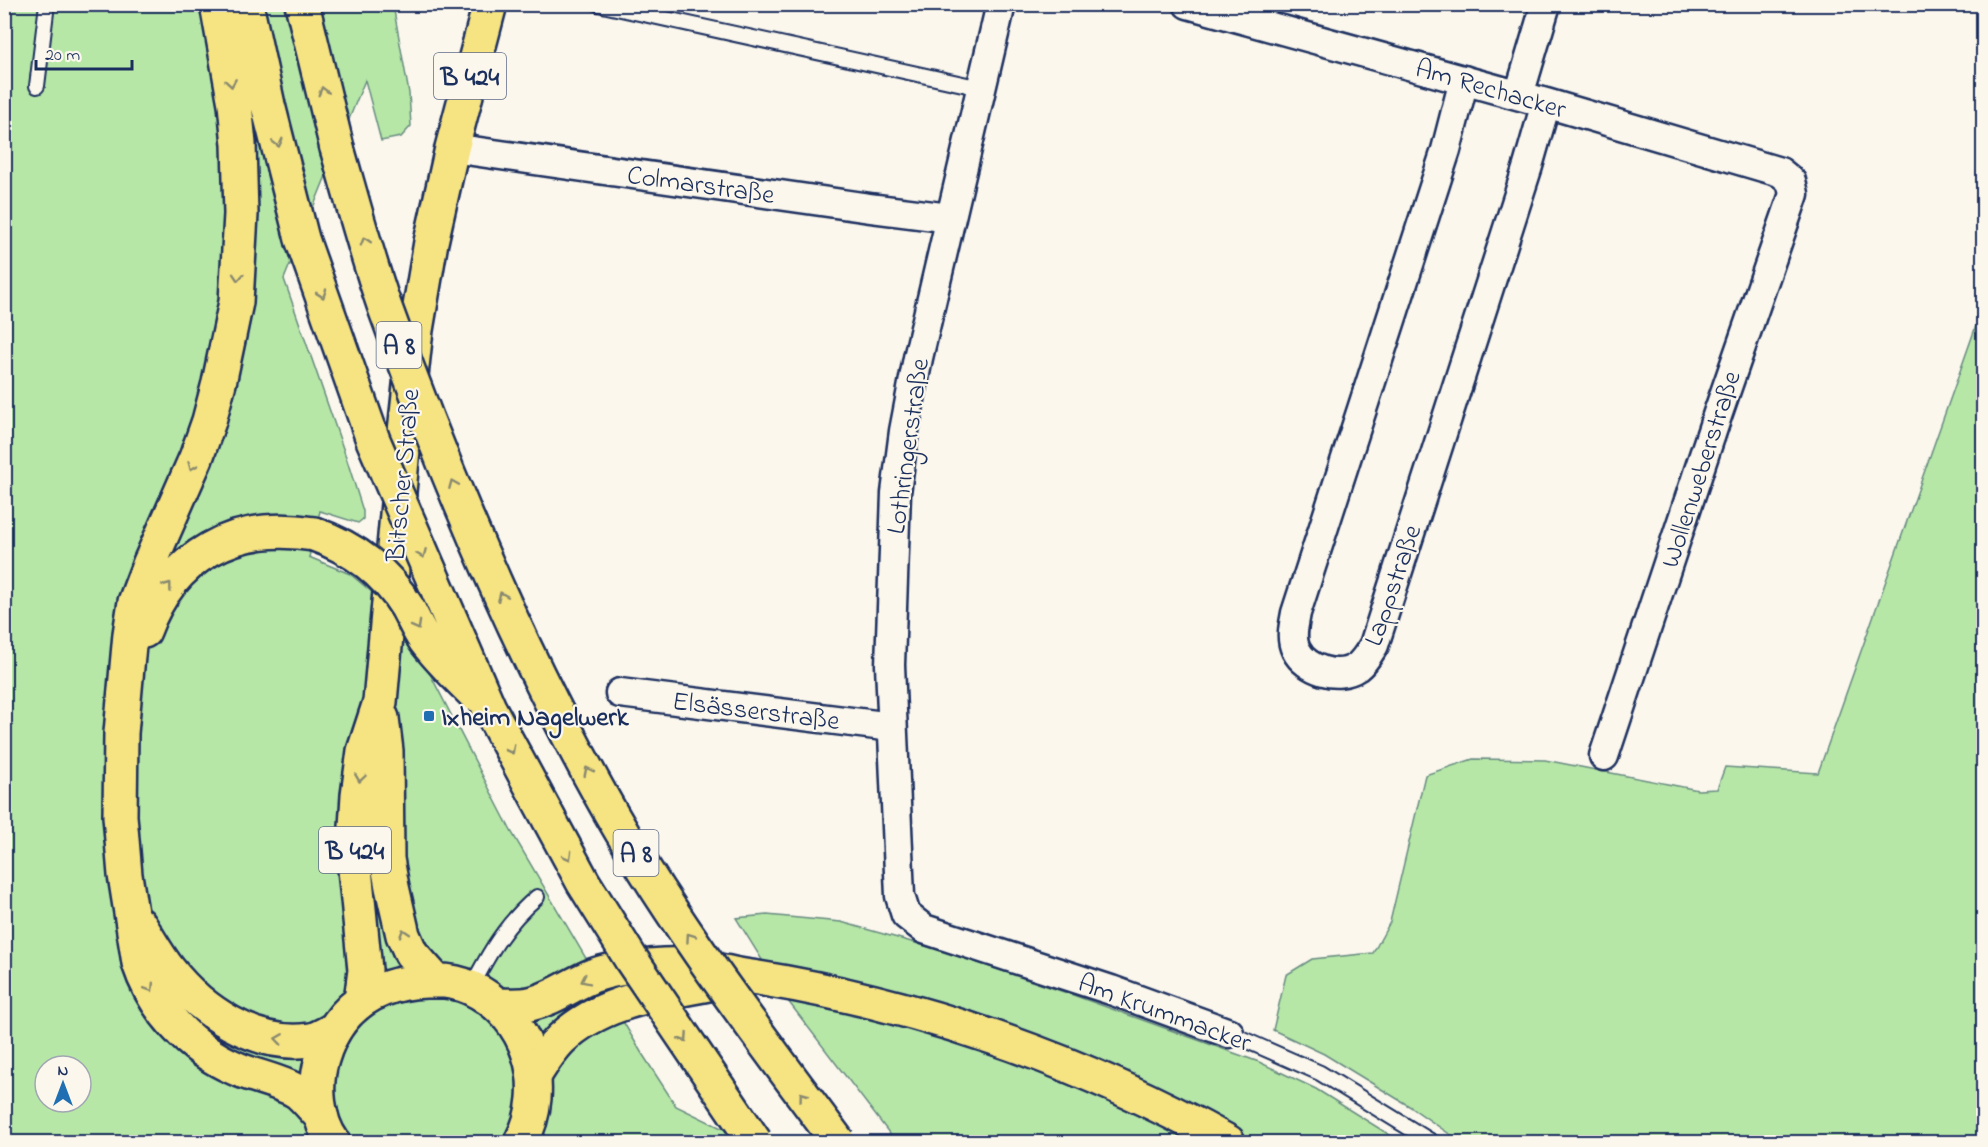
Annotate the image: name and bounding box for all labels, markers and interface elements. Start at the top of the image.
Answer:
scale bar [36,33,132,71]
text: 20 m [45,43,80,69]
street label: Am Rechacker [1410,50,1571,131]
road number: B 424 [434,53,506,99]
one-way arrow [225,78,237,87]
one-way arrow [317,87,330,97]
one-way arrow [271,137,283,148]
street label: Colmarstraße [624,157,778,216]
one-way arrow [360,236,372,247]
one-way arrow [232,273,245,282]
one-way arrow [314,288,327,299]
road number: A 8 [376,322,422,368]
street label: Lothringerstraße [878,355,941,537]
street label: Wollenweberstraße [1652,365,1753,573]
street label: Bitscher Straße [377,386,432,564]
one-way arrow [187,459,199,470]
one-way arrow [448,479,460,490]
street label: Lappstraße [1355,519,1434,652]
one-way arrow [415,547,427,558]
one-way arrow [161,582,172,593]
one-way arrow [497,592,509,603]
one-way arrow [410,620,421,631]
street label: Elsässerstraße [670,683,842,742]
place label: Ixheim Nagelwerk [441,699,630,739]
marker: Ixheim Nagelwerk [422,709,436,723]
one-way arrow [504,744,515,755]
one-way arrow [584,767,595,777]
one-way arrow [355,774,367,783]
road number: B 424 [319,827,391,873]
road number: A 8 [614,830,658,876]
one-way arrow [561,850,572,860]
one-way arrow [398,929,411,939]
one-way arrow [686,932,697,943]
street label: Am Krummacker [1072,965,1257,1064]
one-way arrow [581,972,592,984]
one-way arrow [142,982,154,992]
one-way arrow [677,1031,688,1042]
one-way arrow [275,1034,284,1046]
north arrow [33,1054,93,1114]
text: N [58,1059,69,1083]
one-way arrow [800,1091,811,1102]

